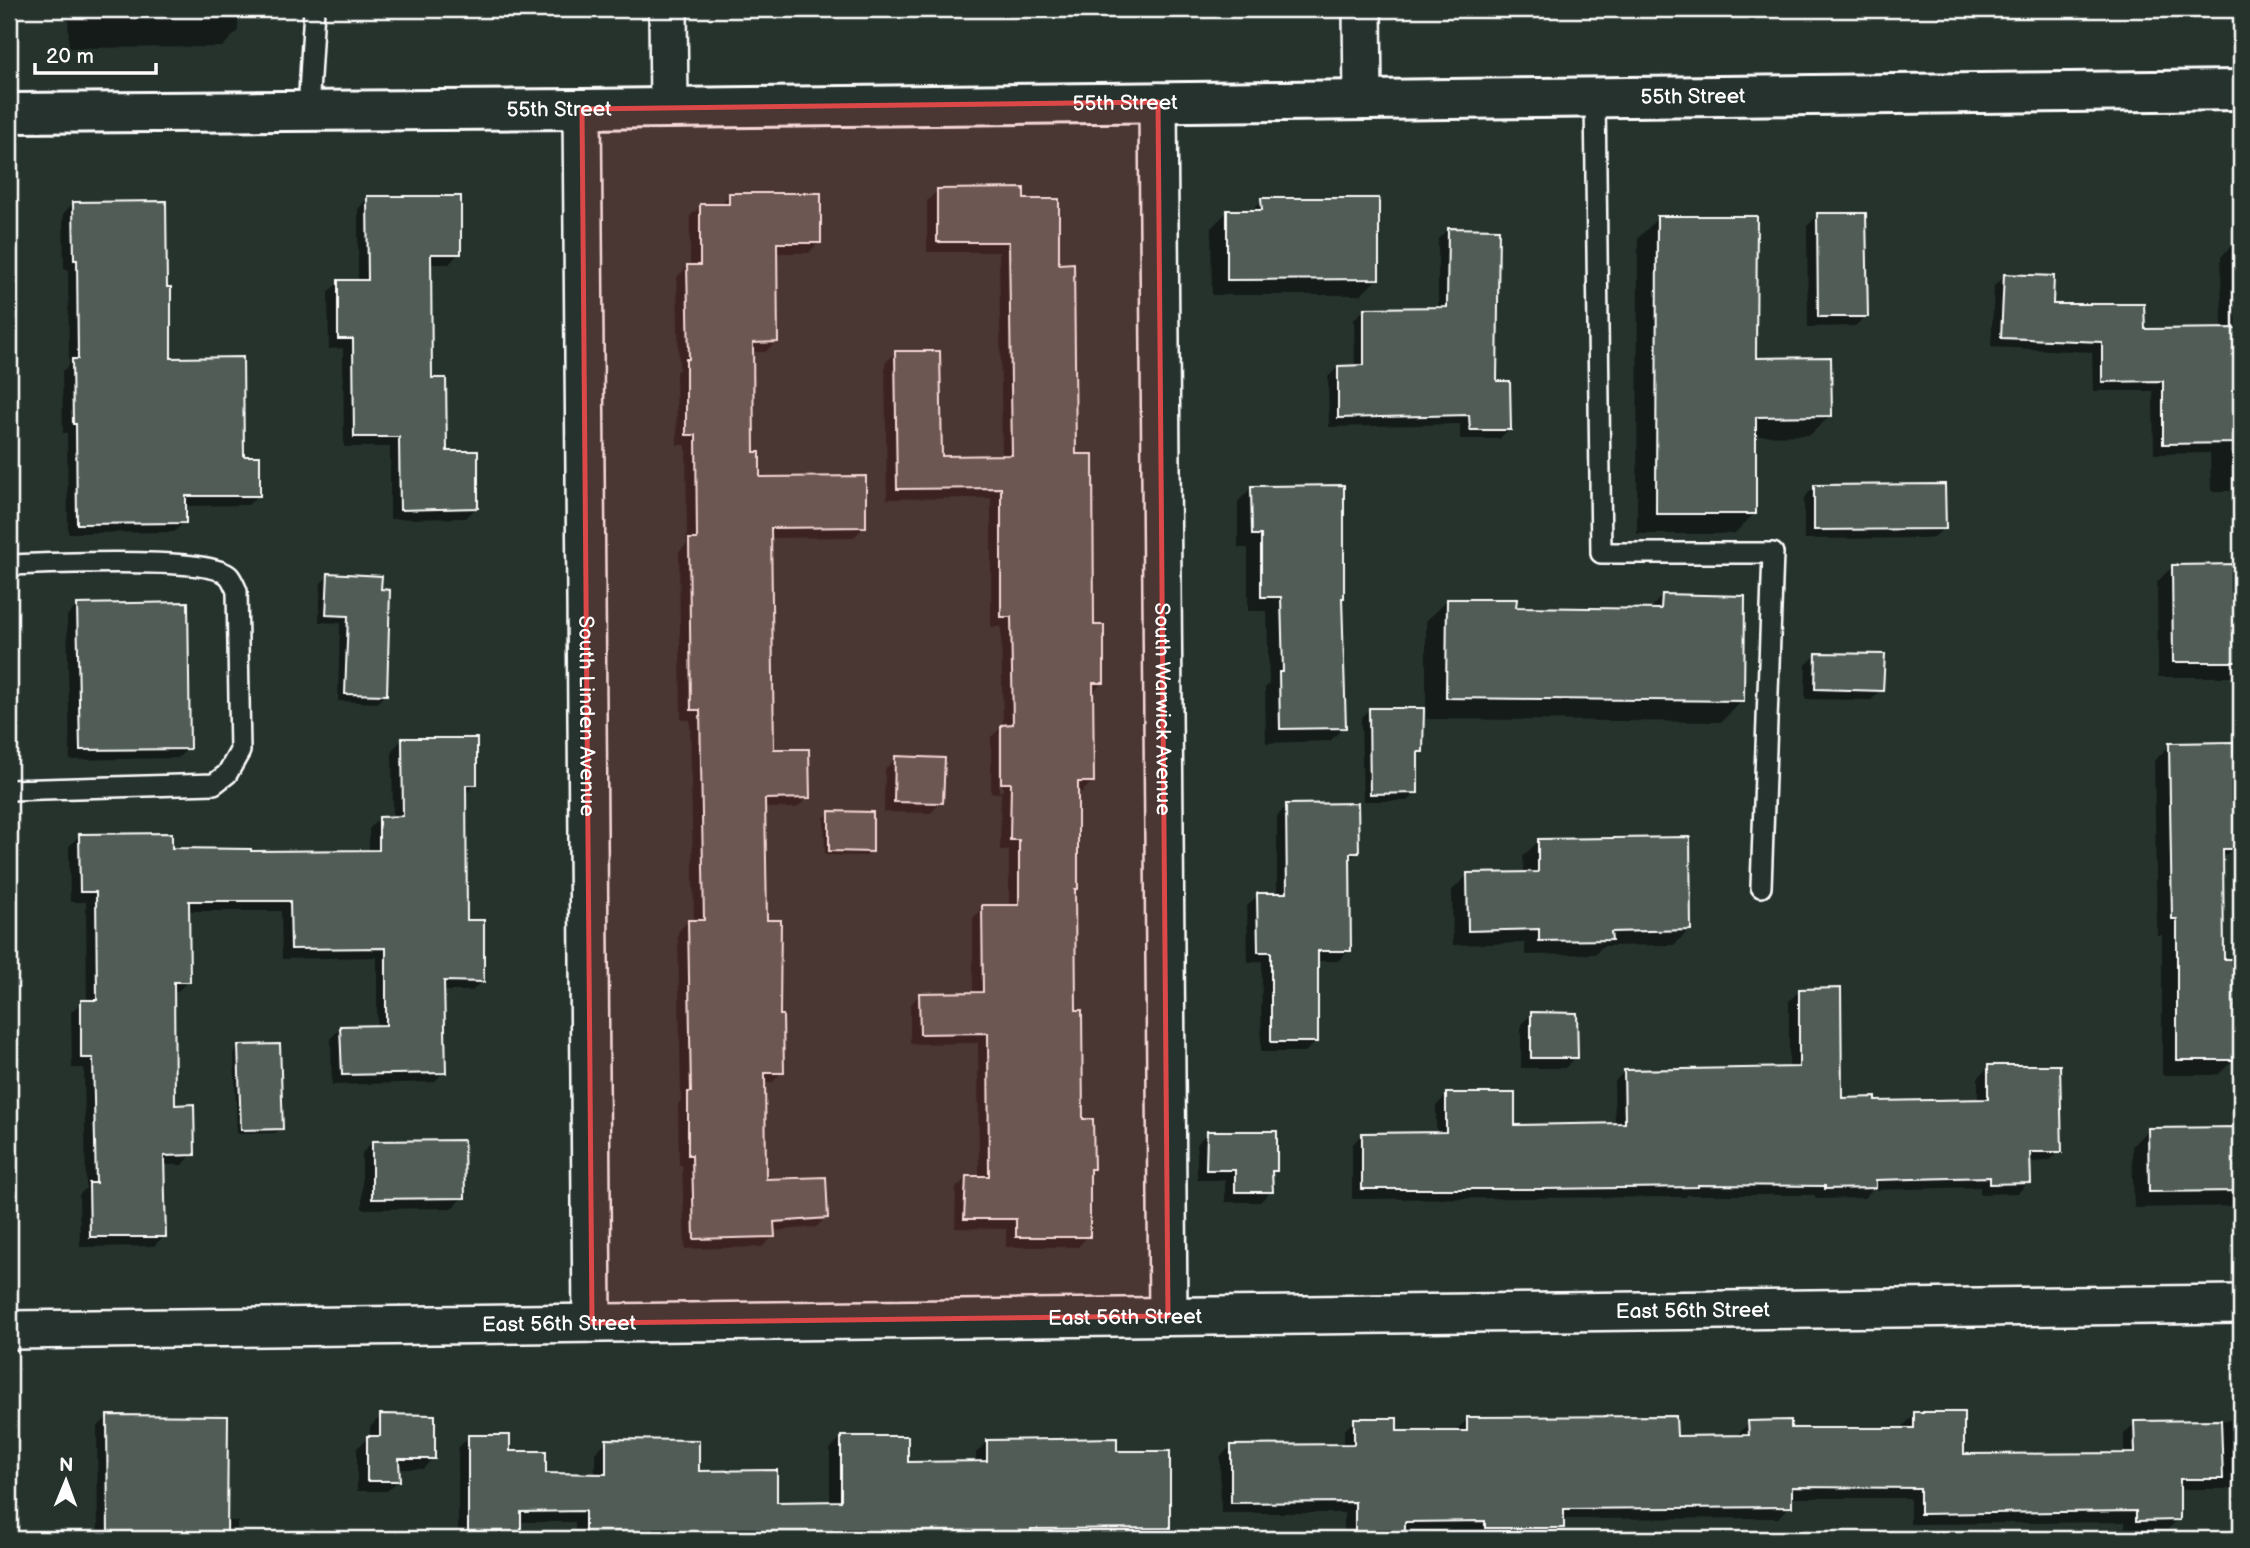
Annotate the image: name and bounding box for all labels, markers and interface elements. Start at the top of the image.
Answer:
scale bar [35,32,156,76]
text: 20 m [46,44,94,69]
street label: 55th Street [1640,84,1746,110]
street label: 55th Street [1072,90,1178,116]
street label: 55th Street [506,97,612,123]
street label: South Warwick Avenue [1149,602,1176,816]
street label: South Linden Avenue [573,615,600,817]
street label: East 56th Street [1616,1297,1771,1324]
street label: East 56th Street [1048,1304,1203,1331]
street label: East 56th Street [482,1311,637,1337]
north arrow [32,1446,102,1516]
text: N [59,1454,74,1477]

